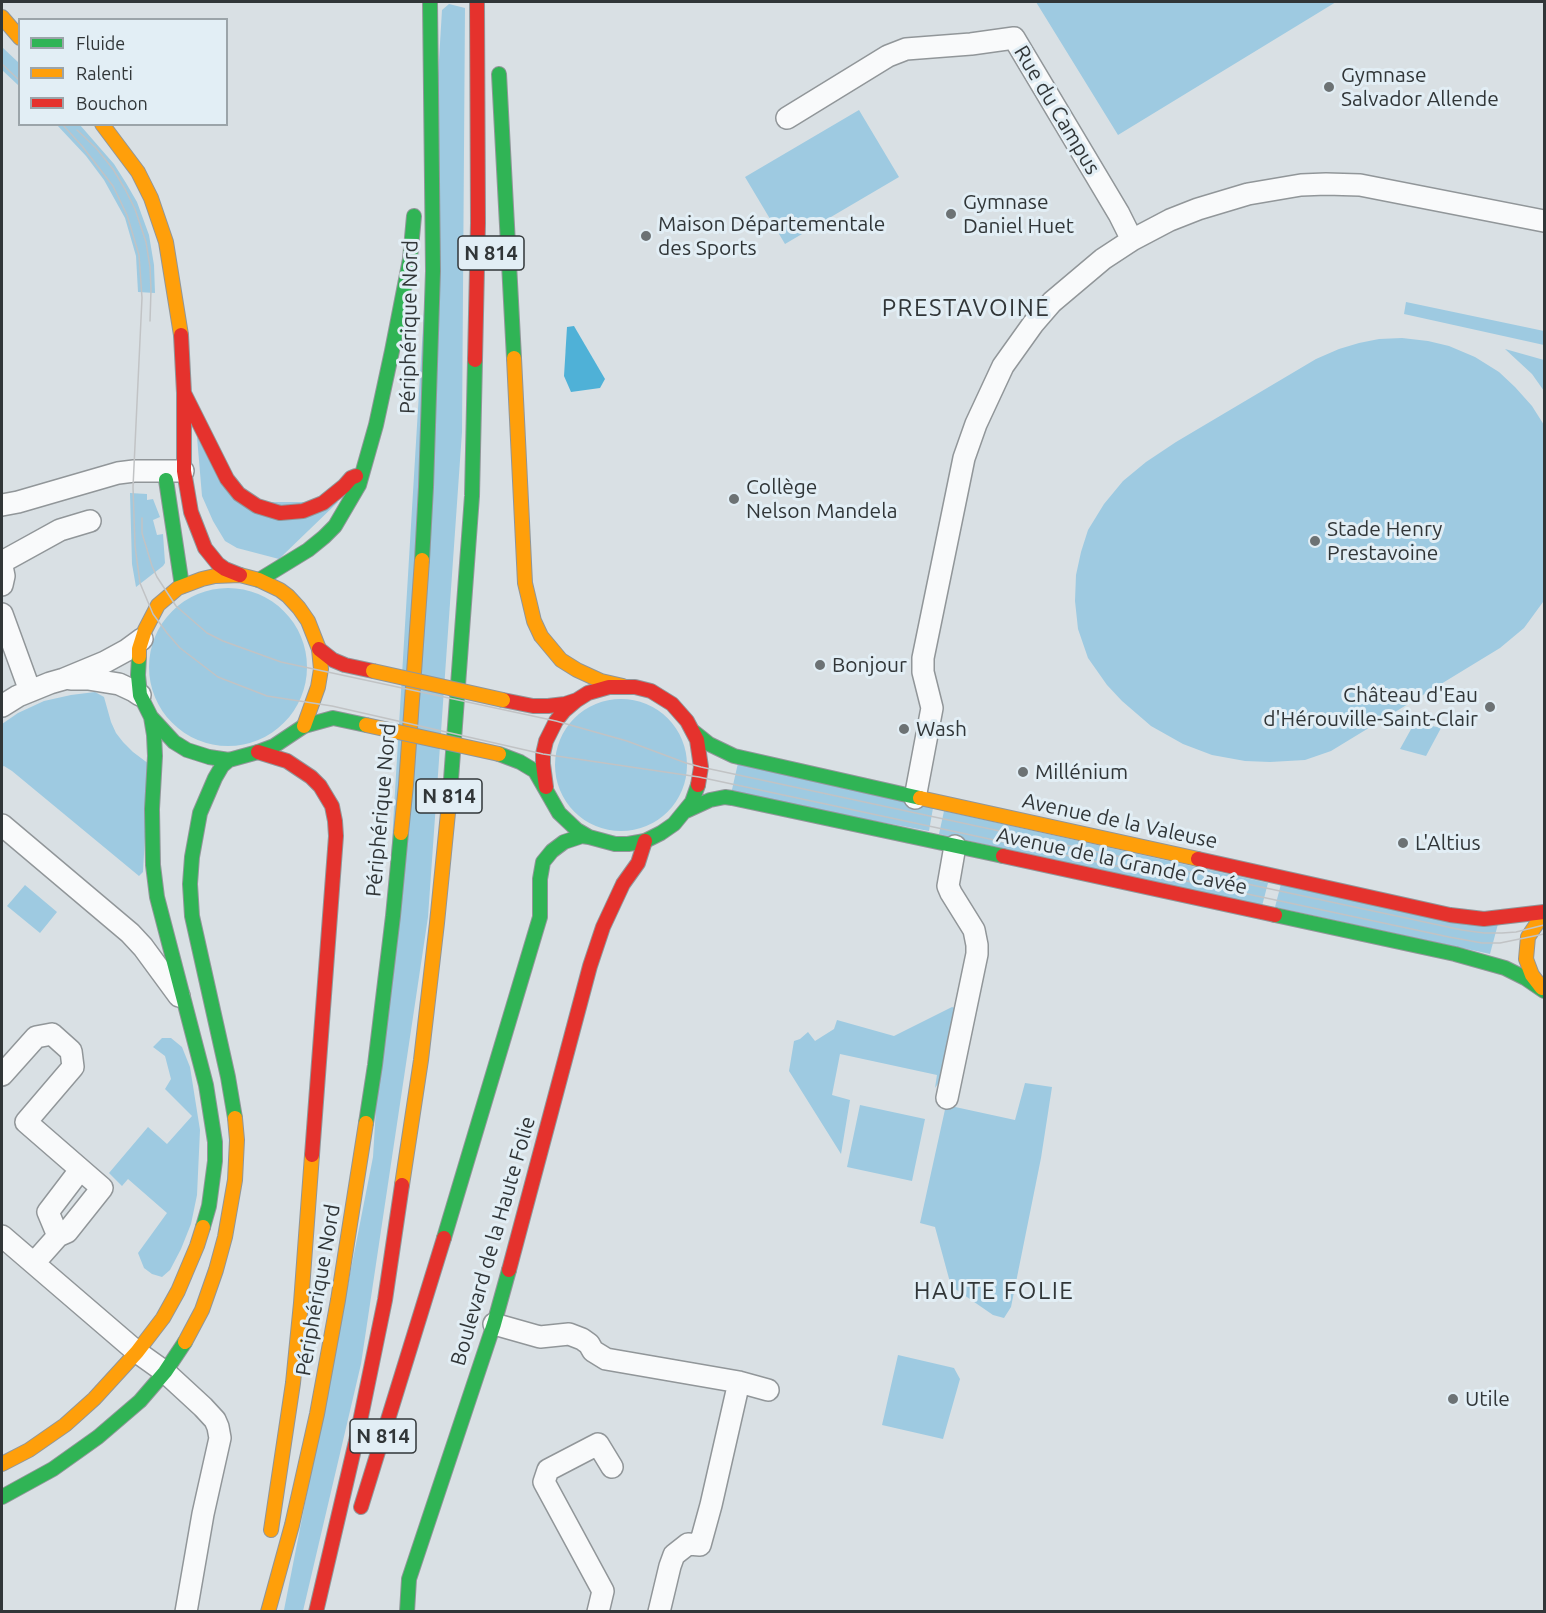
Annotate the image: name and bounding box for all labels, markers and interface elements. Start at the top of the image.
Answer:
legend [18,18,228,126]
text: Fluide [76,33,125,53]
street label: Rue du Campus [1009,41,1105,179]
place label: Gymnase Salvador Allende [1341,62,1499,112]
text: Ralenti [76,63,133,83]
marker: Gymnase Salvador Allende [1322,80,1336,94]
text: Bouchon [76,93,148,113]
place label: Gymnase Daniel Huet [963,189,1074,239]
marker: Gymnase Daniel Huet [944,207,958,221]
place label: Maison Départementale des Sports [658,211,885,261]
marker: Maison Départementale des Sports [639,229,653,243]
road number: N 814 [458,236,524,270]
street label: Périphérique Nord [395,240,423,414]
district label: PRESTAVOINE [882,294,1050,322]
place label: Collège Nelson Mandela [746,474,898,524]
marker: Collège Nelson Mandela [727,492,741,506]
place label: Stade Henry Prestavoine [1327,516,1442,566]
marker: Stade Henry Prestavoine [1308,534,1322,548]
place label: Bonjour [832,652,907,678]
marker: Bonjour [813,658,827,672]
place label: Château d'Eau d'Hérouville-Saint-Clair [1263,682,1478,732]
marker: Château d'Eau d'Hérouville-Saint-Clair [1483,700,1497,714]
place label: Wash [916,716,967,742]
street label: Périphérique Nord [361,722,401,898]
marker: Wash [897,722,911,736]
place label: Millénium [1035,759,1128,785]
marker: Millénium [1016,765,1030,779]
road number: N 814 [416,779,482,813]
street label: Avenue de la Valeuse [1020,788,1220,854]
street label: Avenue de la Grande Cavée [994,822,1250,900]
place label: L'Altius [1415,830,1481,856]
marker: L'Altius [1396,836,1410,850]
street label: Boulevard de la Haute Folie [445,1113,541,1369]
street label: Périphérique Nord [290,1202,346,1378]
district label: HAUTE FOLIE [914,1277,1074,1305]
place label: Utile [1465,1386,1510,1412]
marker: Utile [1446,1392,1460,1406]
road number: N 814 [350,1419,416,1453]

